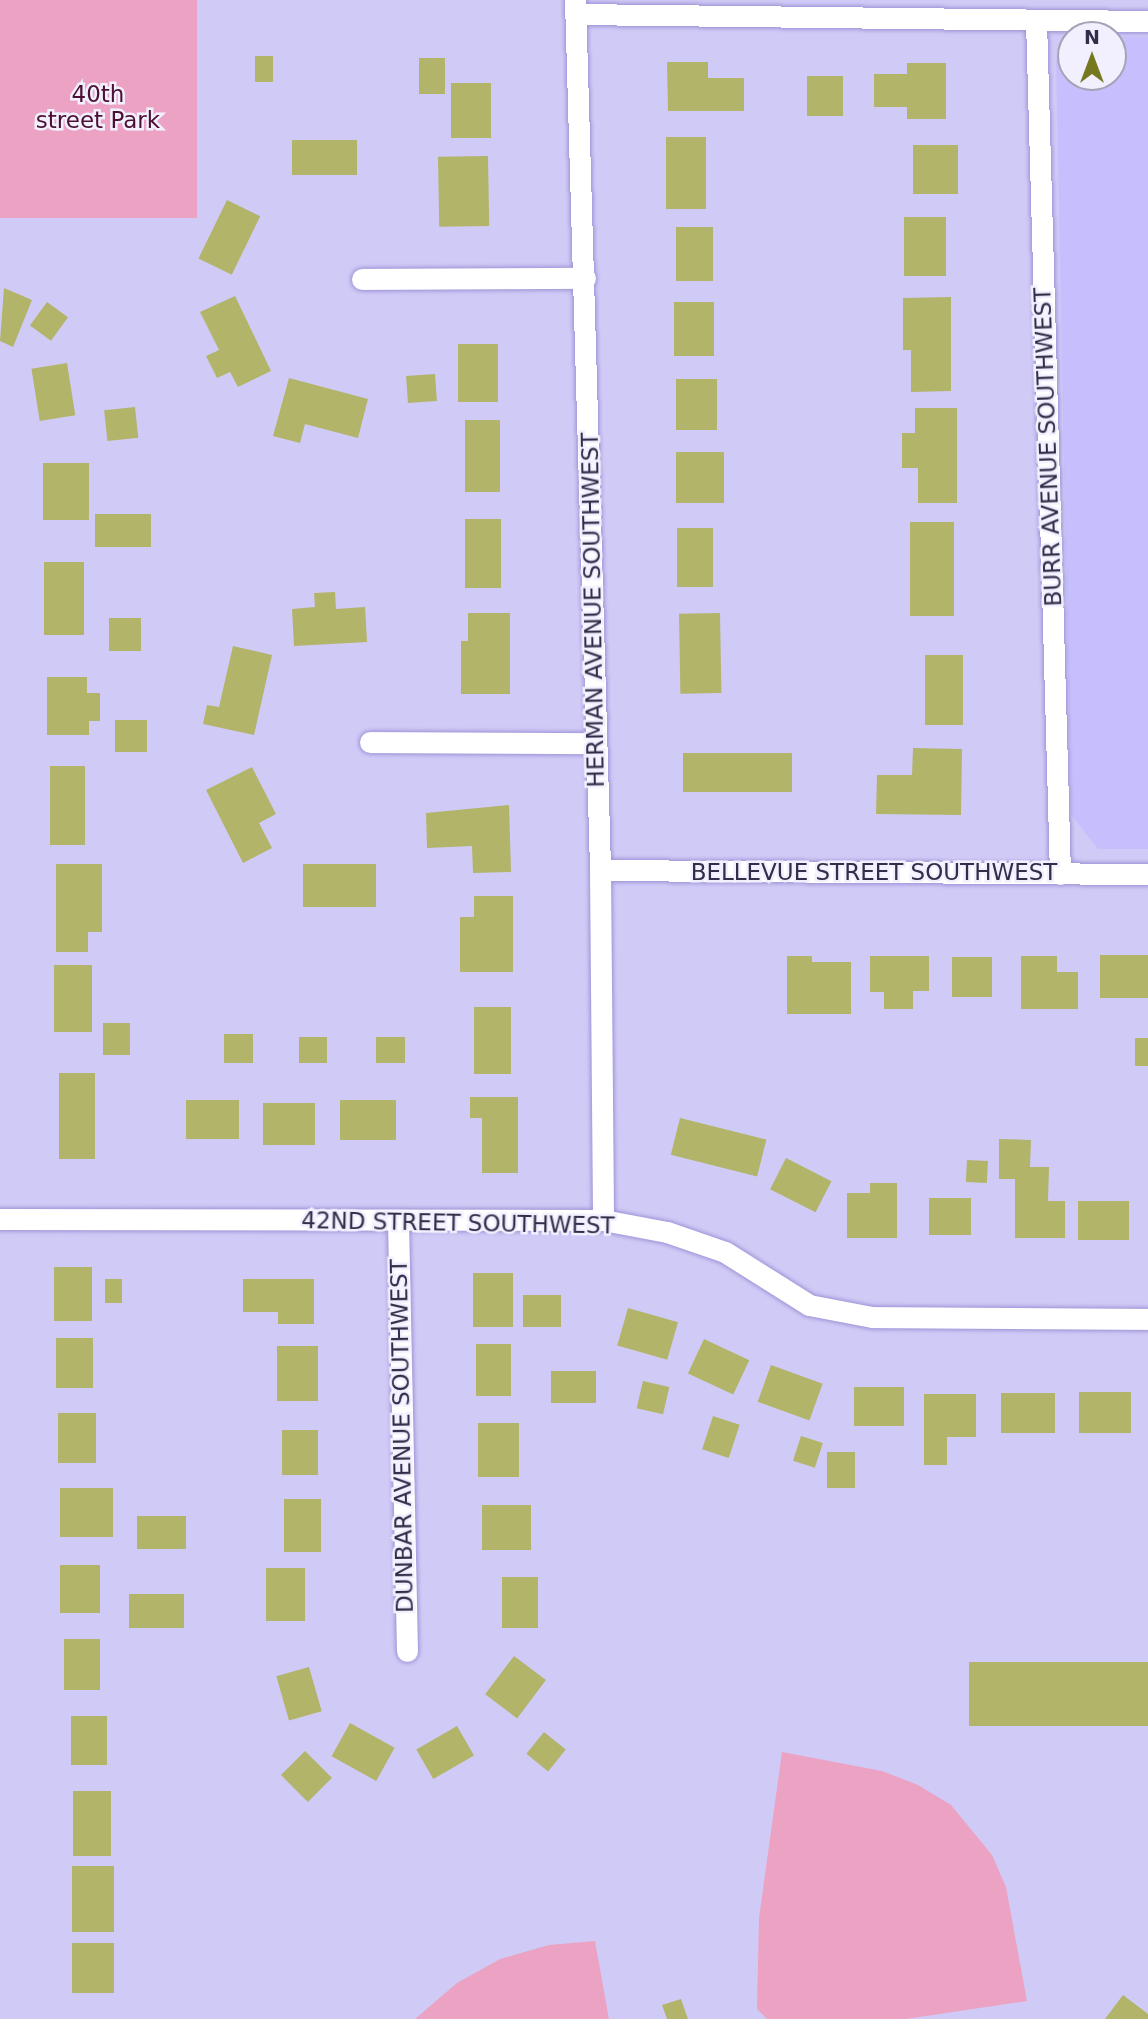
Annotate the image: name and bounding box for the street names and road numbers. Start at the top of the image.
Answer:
street label: BURR AVENUE SOUTHWEST [1029,287,1067,607]
street label: HERMAN AVENUE SOUTHWEST [576,432,610,788]
street label: BELLEVUE STREET SOUTHWEST [691,858,1057,886]
street label: 42ND STREET SOUTHWEST [301,1206,615,1240]
street label: DUNBAR AVENUE SOUTHWEST [385,1259,419,1613]

